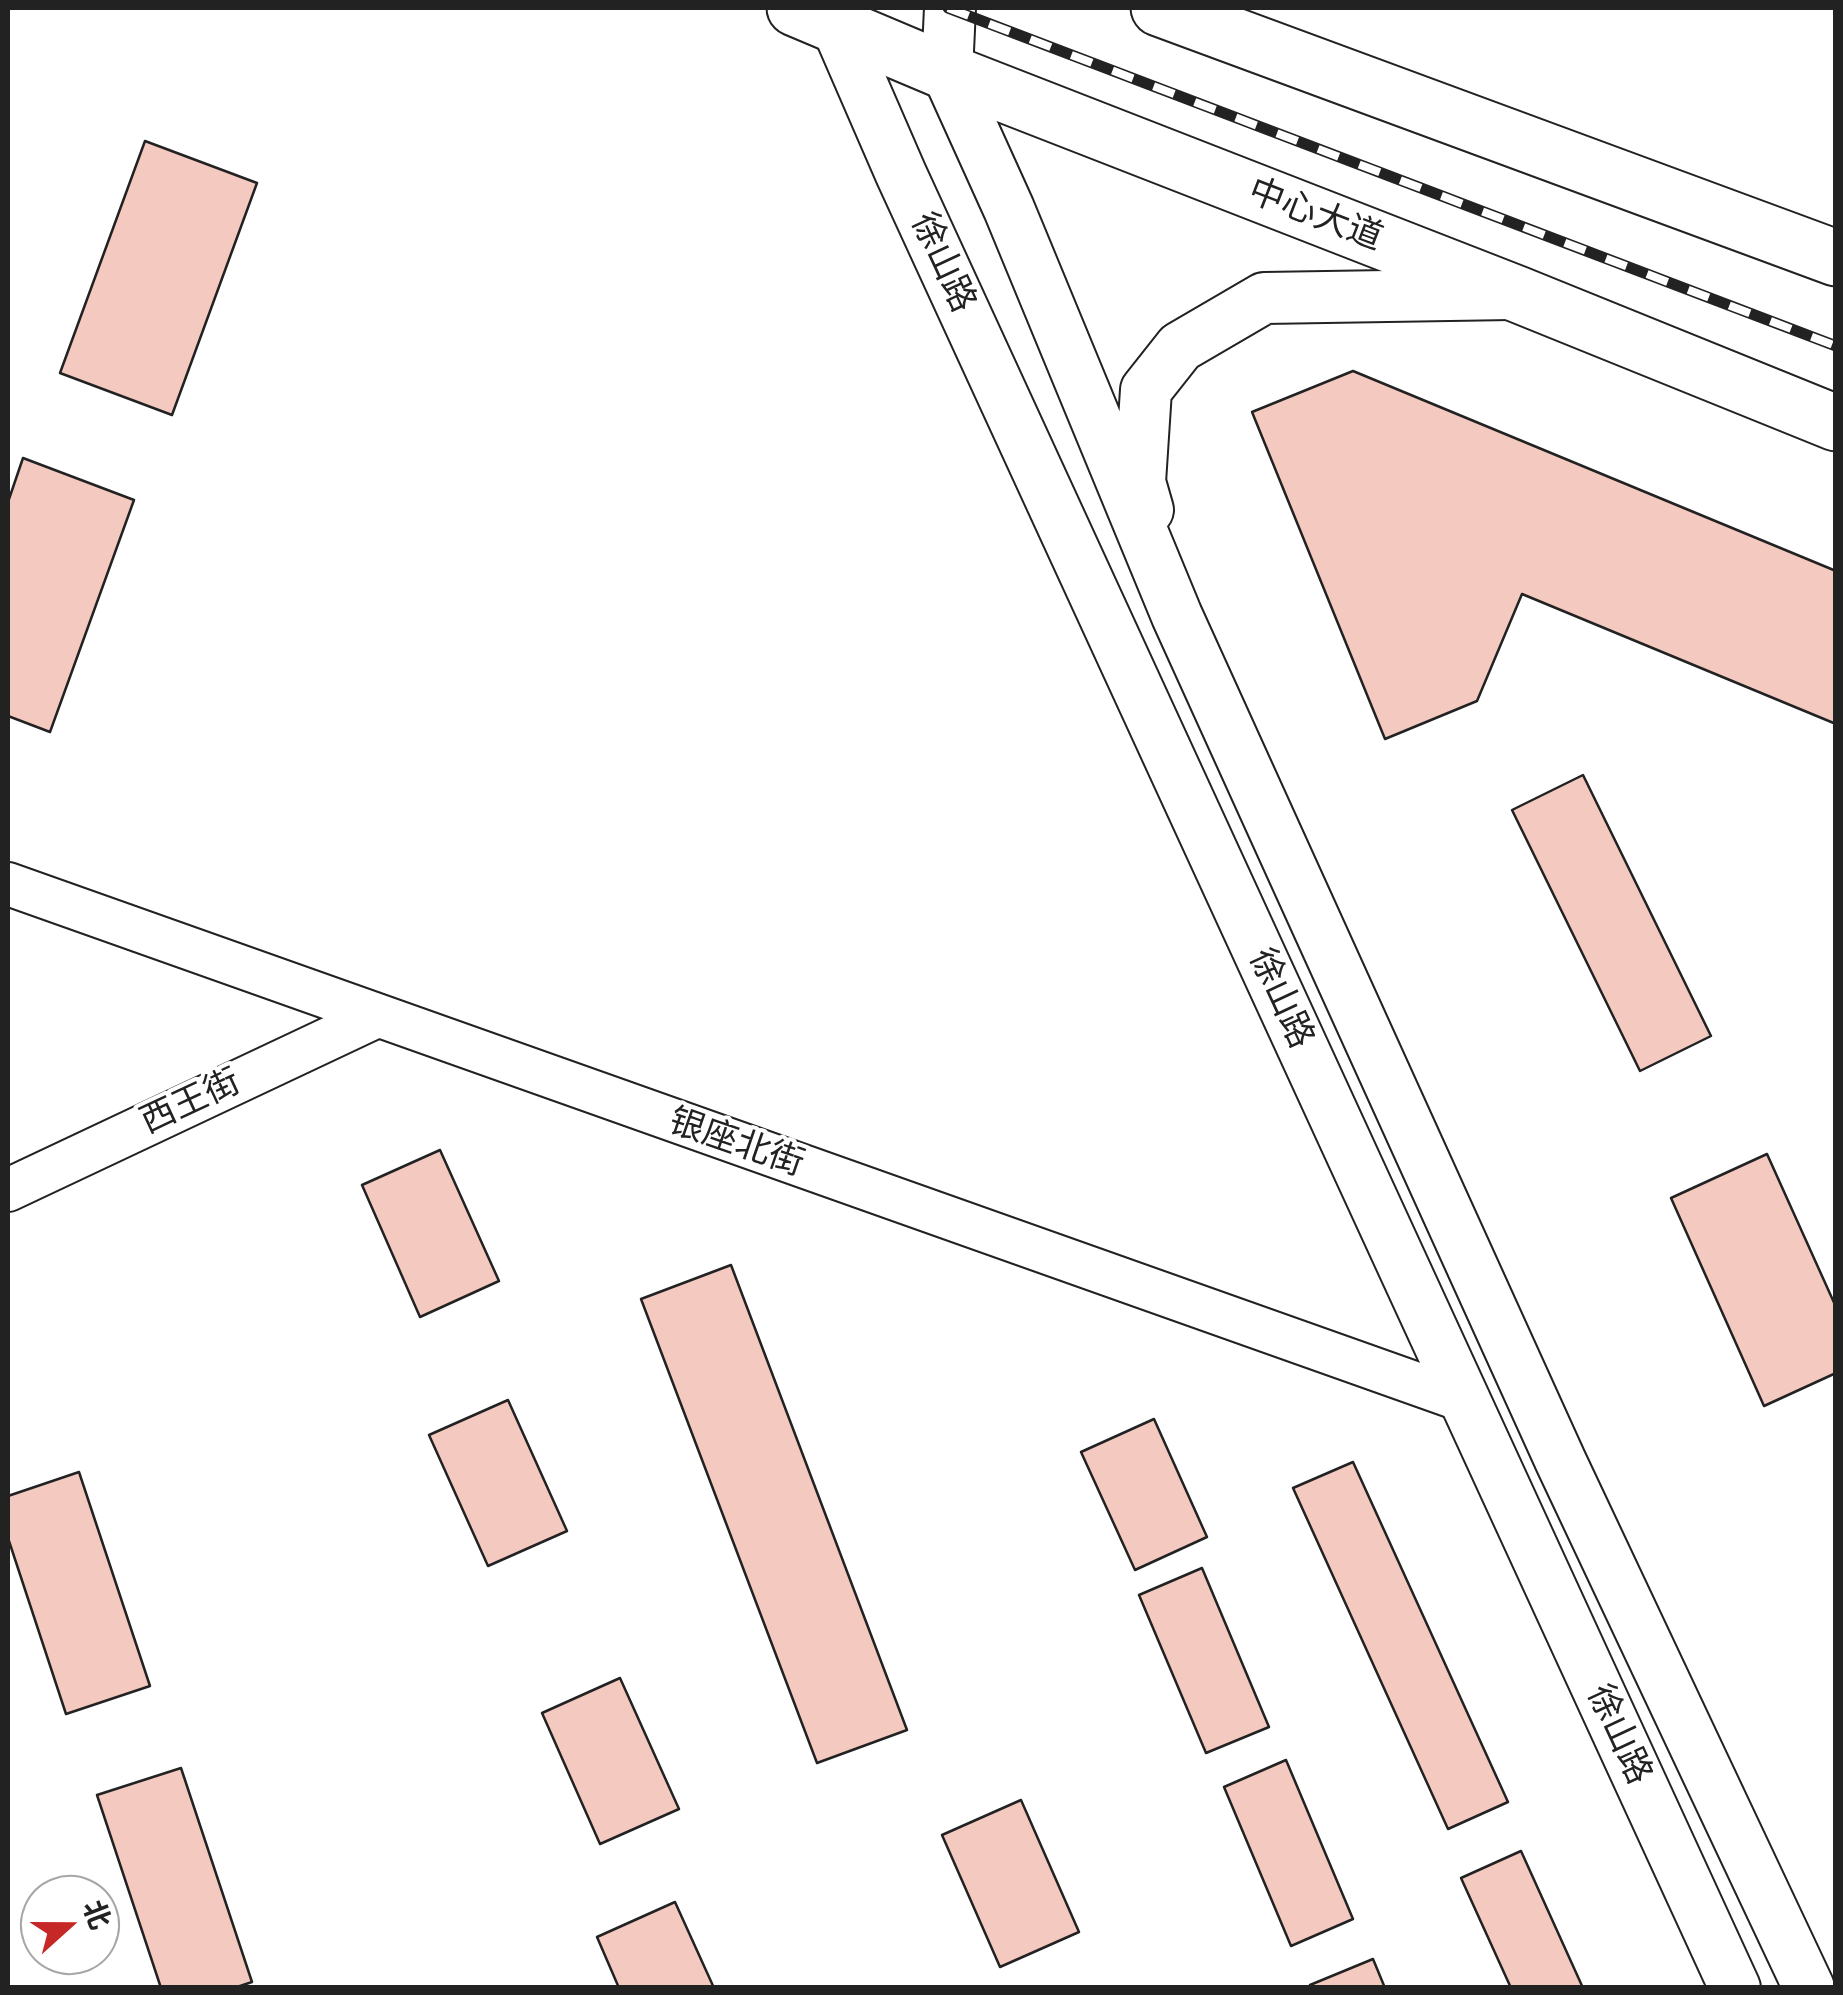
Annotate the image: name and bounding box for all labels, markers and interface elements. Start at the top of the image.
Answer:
street label: 中心大道 [1242,171,1388,261]
street label: 徐山路 [901,207,983,319]
street label: 徐山路 [1239,943,1321,1055]
street label: 西王街 [135,1062,247,1144]
street label: 银座北街 [663,1101,809,1187]
street label: 徐山路 [1577,1679,1659,1791]
north arrow [20,1875,120,1975]
text: 北 [75,1896,117,1934]

